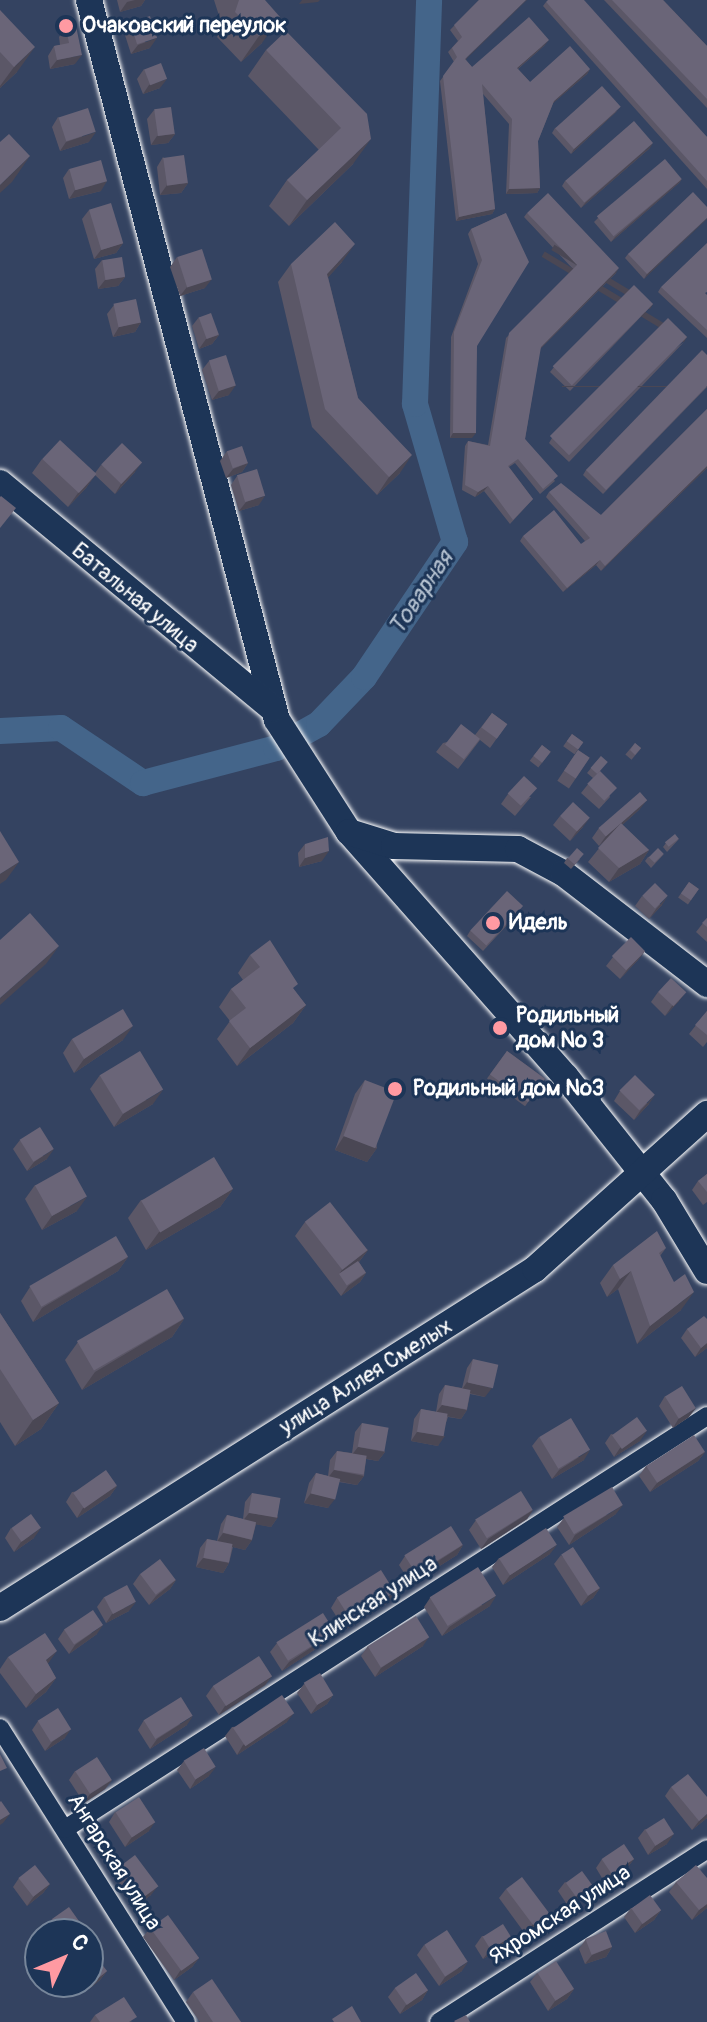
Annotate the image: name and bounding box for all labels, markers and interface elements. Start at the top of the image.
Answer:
place label: Очаковский переулок [82,13,286,39]
marker: Очаковский переулок [57,17,75,35]
street label: Батальная улица [66,537,204,659]
water label: Товарная [383,546,459,640]
place label: Идель [509,910,568,936]
marker: Идель [484,914,502,932]
place label: Родильный дом № 3 [516,1002,619,1054]
marker: Родильный дом № 3 [491,1019,509,1037]
place label: Родильный дом №3 [413,1076,604,1102]
marker: Родильный дом №3 [384,1078,406,1100]
street label: улица Аллея Смелых [275,1313,457,1441]
street label: Клинская улица [304,1551,442,1653]
street label: Ангарская улица [61,1789,167,1935]
street label: Яхромская улица [484,1860,636,1970]
north arrow [24,1918,104,1998]
text: С [65,1928,95,1957]

